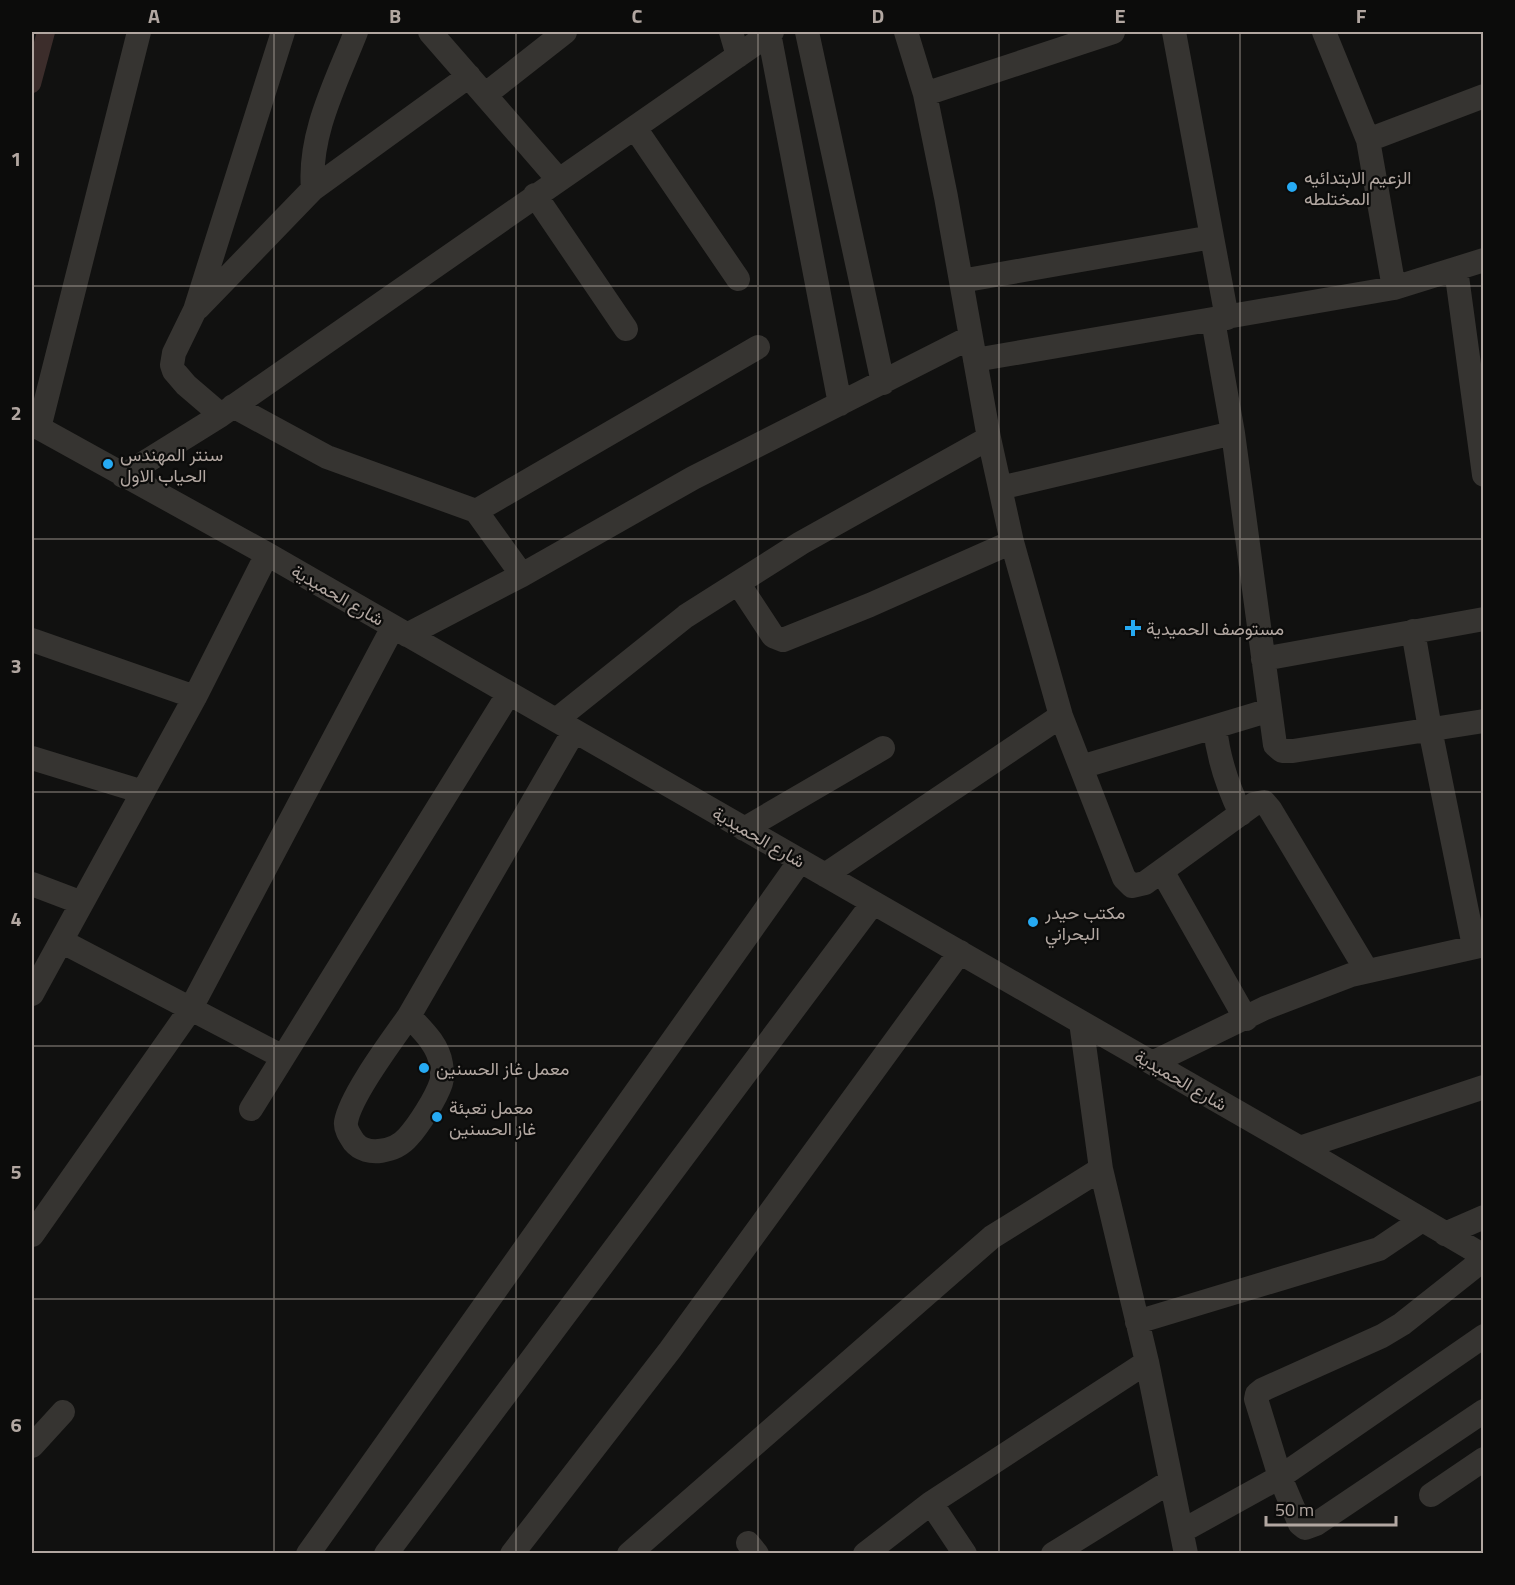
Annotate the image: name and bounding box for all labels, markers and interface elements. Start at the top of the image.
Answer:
text: A [148,0,160,31]
text: B [389,0,401,31]
text: C [632,0,643,31]
text: D [872,0,884,31]
text: E [1114,0,1126,31]
text: F [1356,0,1367,31]
text: 1 [10,143,22,174]
place label: الزعيم الابتدائيه المختلطه [1304,164,1412,212]
marker: الزعيم الابتدائيه المختلطه [1285,180,1299,194]
text: 2 [10,397,22,428]
place label: سنتر المهندس الحياب الاول [120,441,223,489]
marker: سنتر المهندس الحياب الاول [101,457,115,471]
street label: شارع الحميدية [287,558,389,632]
place label: مستوصف الحميدية [1146,615,1284,642]
marker: مستوصف الحميدية [1124,619,1142,637]
text: 3 [10,650,22,681]
street label: شارع الحميدية [708,800,810,874]
place label: مكتب حيدر البحراني [1044,899,1125,949]
text: 4 [10,903,22,934]
marker: مكتب حيدر البحراني [1026,915,1040,929]
street label: شارع الحميدية [1130,1043,1232,1117]
place label: معمل غاز الحسنين [436,1055,569,1082]
marker: معمل غاز الحسنين [417,1061,431,1075]
place label: معمل تعبئة غاز الحسنين [449,1094,536,1142]
marker: معمل تعبئة غاز الحسنين [430,1110,444,1124]
text: 5 [10,1156,22,1187]
text: 6 [10,1409,22,1440]
scale bar [1266,1489,1396,1527]
text: 50 m [1275,1496,1314,1523]

